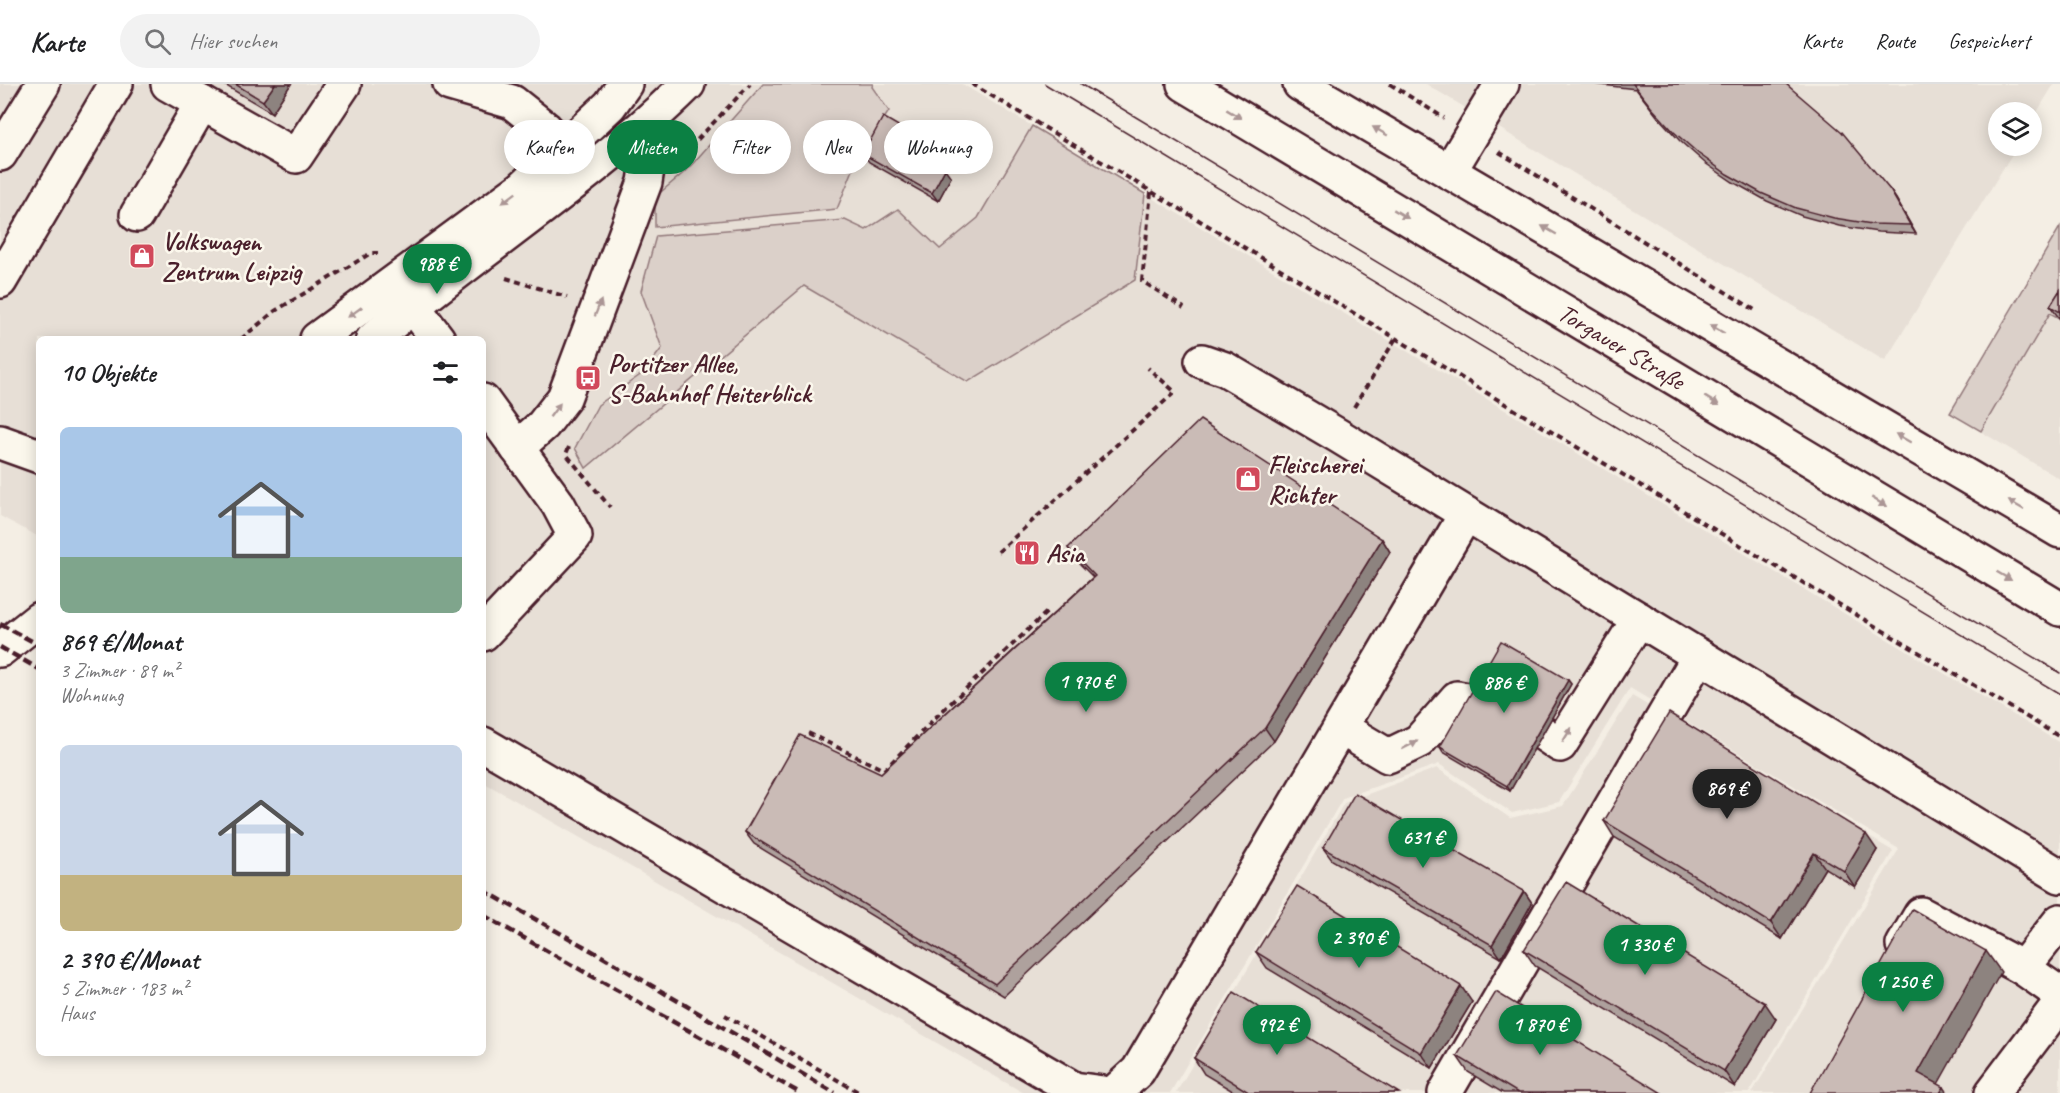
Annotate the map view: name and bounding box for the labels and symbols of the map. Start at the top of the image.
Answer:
one-way arrow [1226,109,1242,120]
one-way arrow [1371,126,1388,136]
one-way arrow [501,192,517,204]
one-way arrow [1393,209,1409,220]
place label: Volkswagen Zentrum Leipzig [162,225,304,288]
one-way arrow [1540,225,1557,235]
shop icon: Volkswagen Zentrum Leipzig [127,241,157,271]
pin: 988 € [395,244,479,295]
street label: Torgauer Straße [1552,296,1693,398]
one-way arrow [593,298,603,316]
one-way arrow [347,305,362,317]
one-way arrow [1708,324,1725,334]
place label: Portitzer Allee, S-Bahnhof Heiterblick [608,347,813,410]
bus stop icon: Portitzer Allee, S-Bahnhof Heiterblick [573,363,603,393]
one-way arrow [1704,396,1720,407]
one-way arrow [548,402,560,417]
one-way arrow [1895,433,1911,444]
place label: Fleischerei Richter [1268,448,1365,511]
shop icon: Fleischerei Richter [1233,464,1263,494]
one-way arrow [1871,496,1887,507]
one-way arrow [2007,500,2024,510]
place label: Asia [1046,537,1086,570]
restaurant icon: Asia [1012,538,1042,568]
one-way arrow [1996,570,2012,581]
pin: 1 970 € [1031,662,1141,713]
pin: 886 € [1462,663,1546,714]
one-way arrow [1561,727,1572,743]
one-way arrow [1401,741,1418,750]
pin: 869 € [1685,769,1769,820]
pin: 631 € [1381,818,1465,869]
pin: 2 390 € [1304,918,1414,969]
pin: 1 330 € [1590,925,1700,976]
pin: 1 250 € [1848,962,1958,1013]
pin: 992 € [1235,1005,1319,1056]
pin: 1 870 € [1485,1005,1595,1056]

